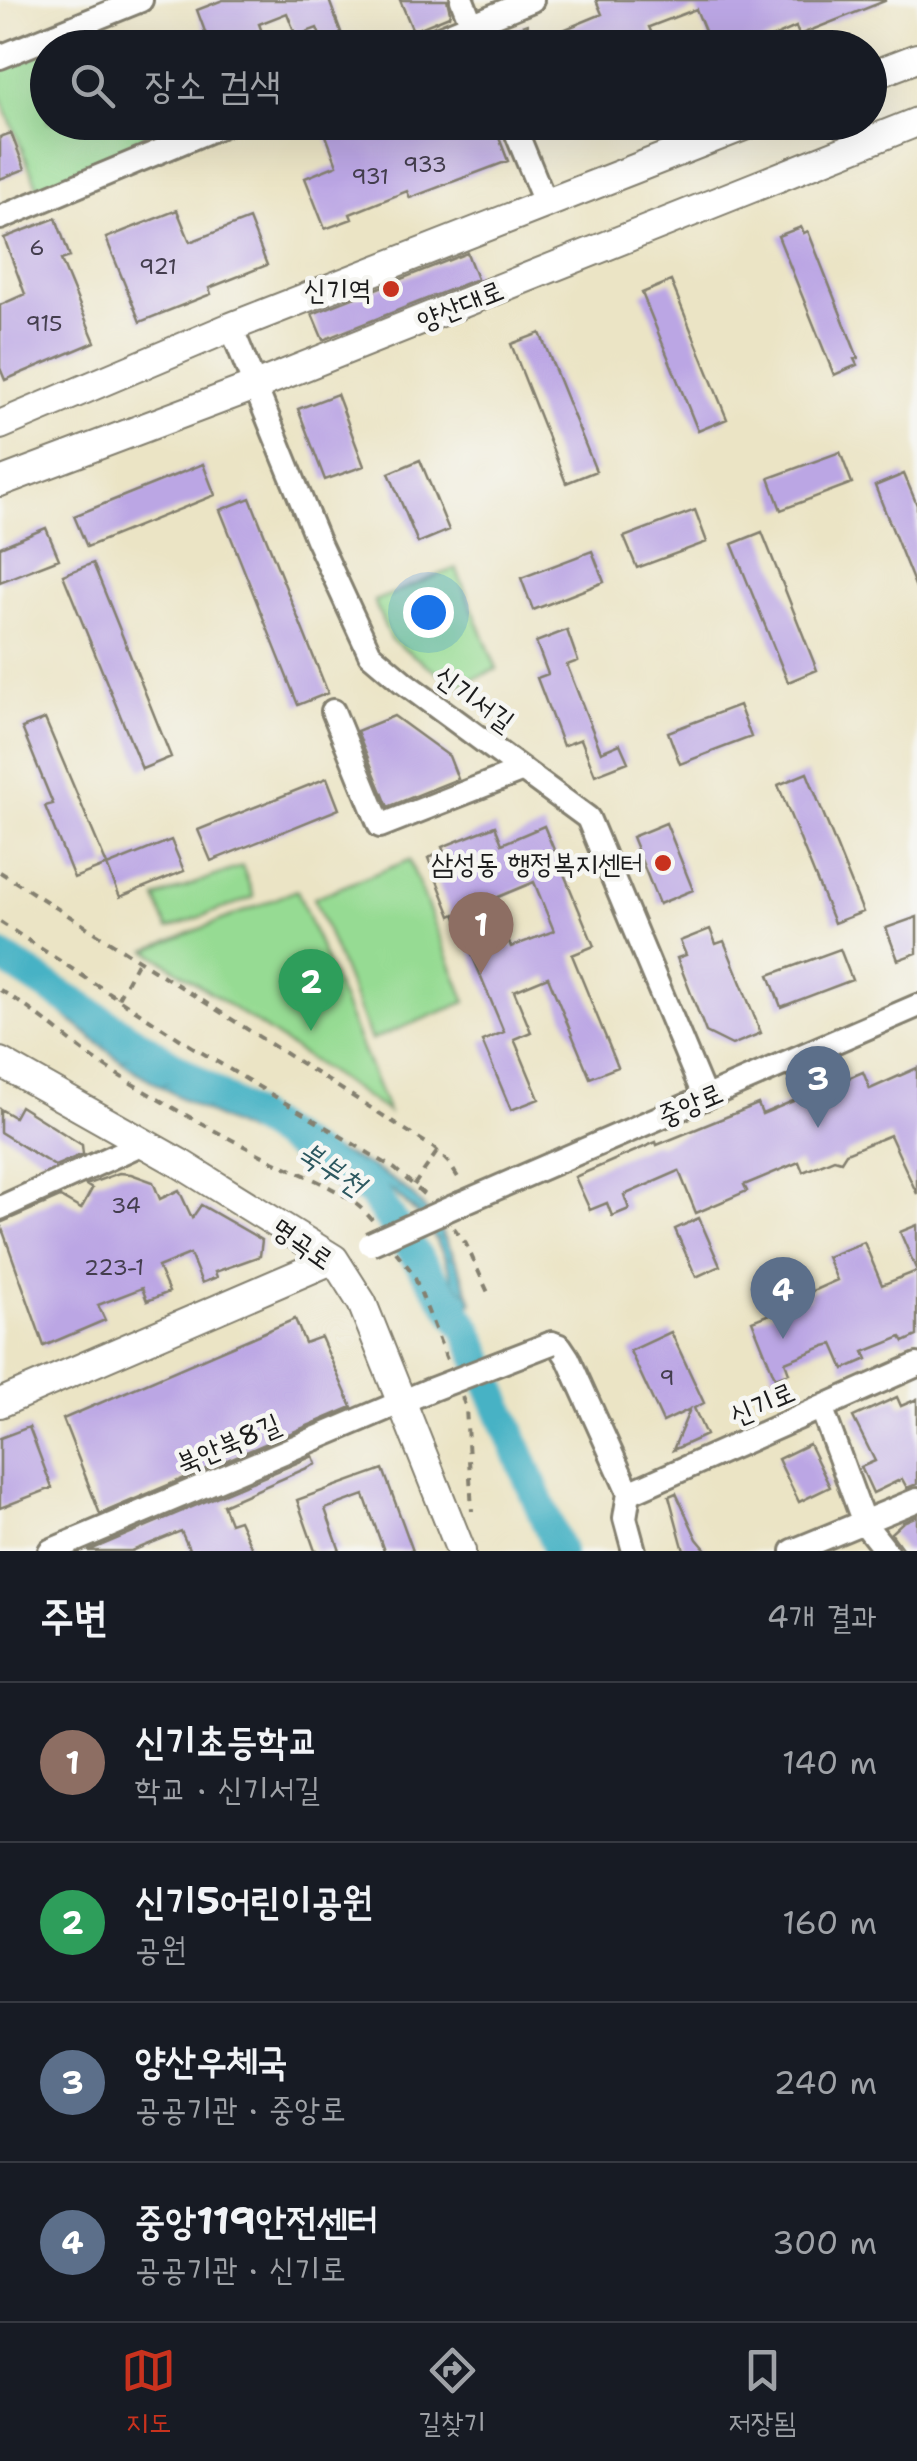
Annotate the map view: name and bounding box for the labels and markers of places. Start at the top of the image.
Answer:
place label: 신기역 [303,270,371,308]
marker: 신기역 [380,278,402,300]
place label: 삼성동 행정복지센터 [431,844,643,882]
marker: 삼성동 행정복지센터 [652,852,674,874]
pin: 1 [448,892,514,974]
pin: 2 [278,948,344,1031]
pin: 3 [786,1046,850,1128]
pin: 4 [750,1256,816,1339]

